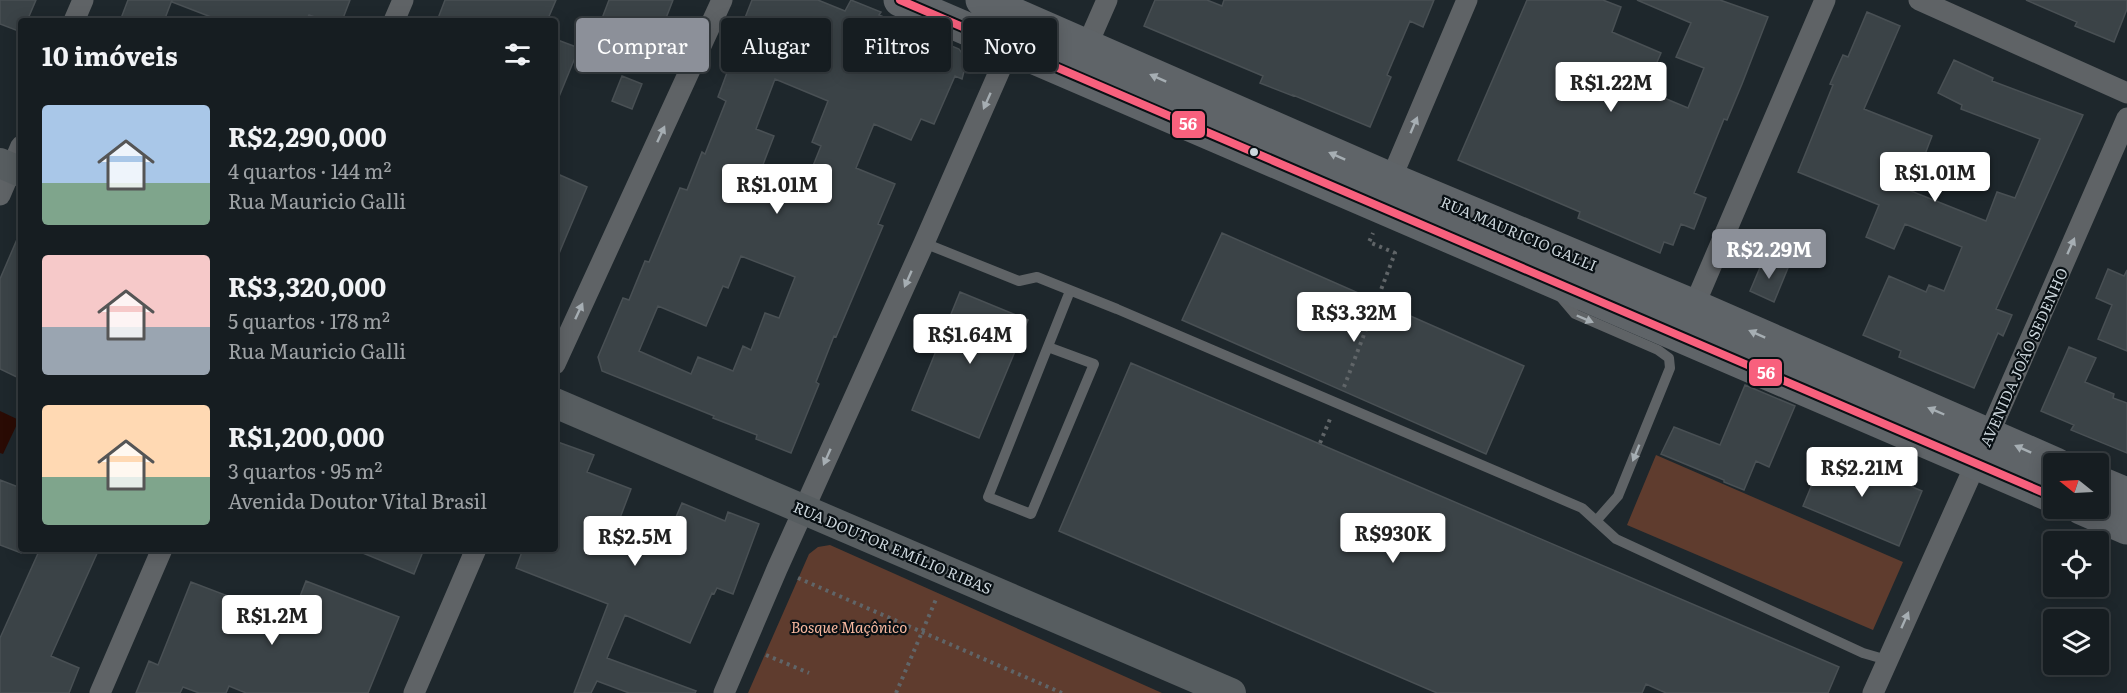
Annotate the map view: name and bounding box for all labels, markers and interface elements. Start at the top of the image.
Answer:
chip: Comprar [576,18,709,72]
chip: Alugar [721,18,831,72]
chip: Filtros [843,18,951,72]
chip: Novo [963,18,1057,72]
text: 10 imóveis [42,35,178,74]
icon: filters [501,38,534,71]
pin: R$1.22M [1556,62,1666,113]
text: R$1.22M [1570,66,1652,96]
one-way arrow [1149,73,1167,83]
one-way arrow [982,93,991,110]
line badge: 56 [1171,110,1206,139]
text: 56 [1179,111,1197,135]
text: R$2,290,000 [228,116,387,155]
one-way arrow [1409,116,1419,134]
one-way arrow [656,126,665,143]
icon: home [90,129,162,201]
unlabelled marker [1248,146,1260,158]
one-way arrow [1328,151,1346,161]
pin: R$1.01M [1880,152,1990,203]
text: 4 quartos · 144 m² [228,155,391,185]
text: R$1.01M [1894,156,1976,186]
pin: R$1.01M [722,164,832,215]
text: R$1.01M [736,168,818,198]
text: Rua Mauricio Galli [228,185,406,215]
street label: RUA MAURICIO GALLI [1437,190,1601,276]
pin: R$2.29M [1714,229,1824,280]
text: R$2.29M [1726,233,1812,263]
one-way arrow [2067,237,2076,254]
street label: AVENIDA JOÃO SEDENHO [1973,264,2073,450]
text: R$3,320,000 [228,266,386,305]
one-way arrow [903,271,912,288]
icon: home [90,279,162,351]
pin: R$3.32M [1299,292,1409,343]
text: R$3.32M [1311,296,1397,326]
one-way arrow [575,303,584,320]
text: 5 quartos · 178 m² [228,305,390,335]
pin: R$1.64M [915,314,1025,365]
one-way arrow [1576,314,1593,323]
text: R$1.64M [927,318,1013,348]
one-way arrow [1747,329,1765,339]
text: Rua Mauricio Galli [228,335,406,365]
line badge: 56 [1748,358,1783,387]
text: 56 [1757,360,1775,384]
one-way arrow [1926,406,1944,416]
text: R$1,200,000 [228,416,385,455]
icon: home [90,429,162,501]
one-way arrow [1631,444,1641,462]
one-way arrow [2013,444,2031,454]
pin: R$2.21M [1807,447,1917,498]
one-way arrow [822,448,831,466]
text: R$2.21M [1821,451,1903,481]
north arrow [2043,453,2109,519]
map controls [2043,453,2109,675]
text: 3 quartos · 95 m² [228,455,382,485]
text: Avenida Doutor Vital Brasil [228,485,487,515]
street label: RUA DOUTOR EMÍLIO RIBAS [790,495,996,599]
pin: R$930K [1344,513,1442,564]
pin: R$2.5M [586,516,684,567]
text: R$930K [1354,517,1432,547]
text: R$2.5M [598,520,672,550]
button: locate [2043,531,2109,597]
pin: R$1.2M [223,595,321,646]
text: R$1.2M [236,599,308,629]
button: layers [2043,609,2109,675]
one-way arrow [1900,611,1910,629]
park label: Bosque Maçônico [791,615,907,638]

